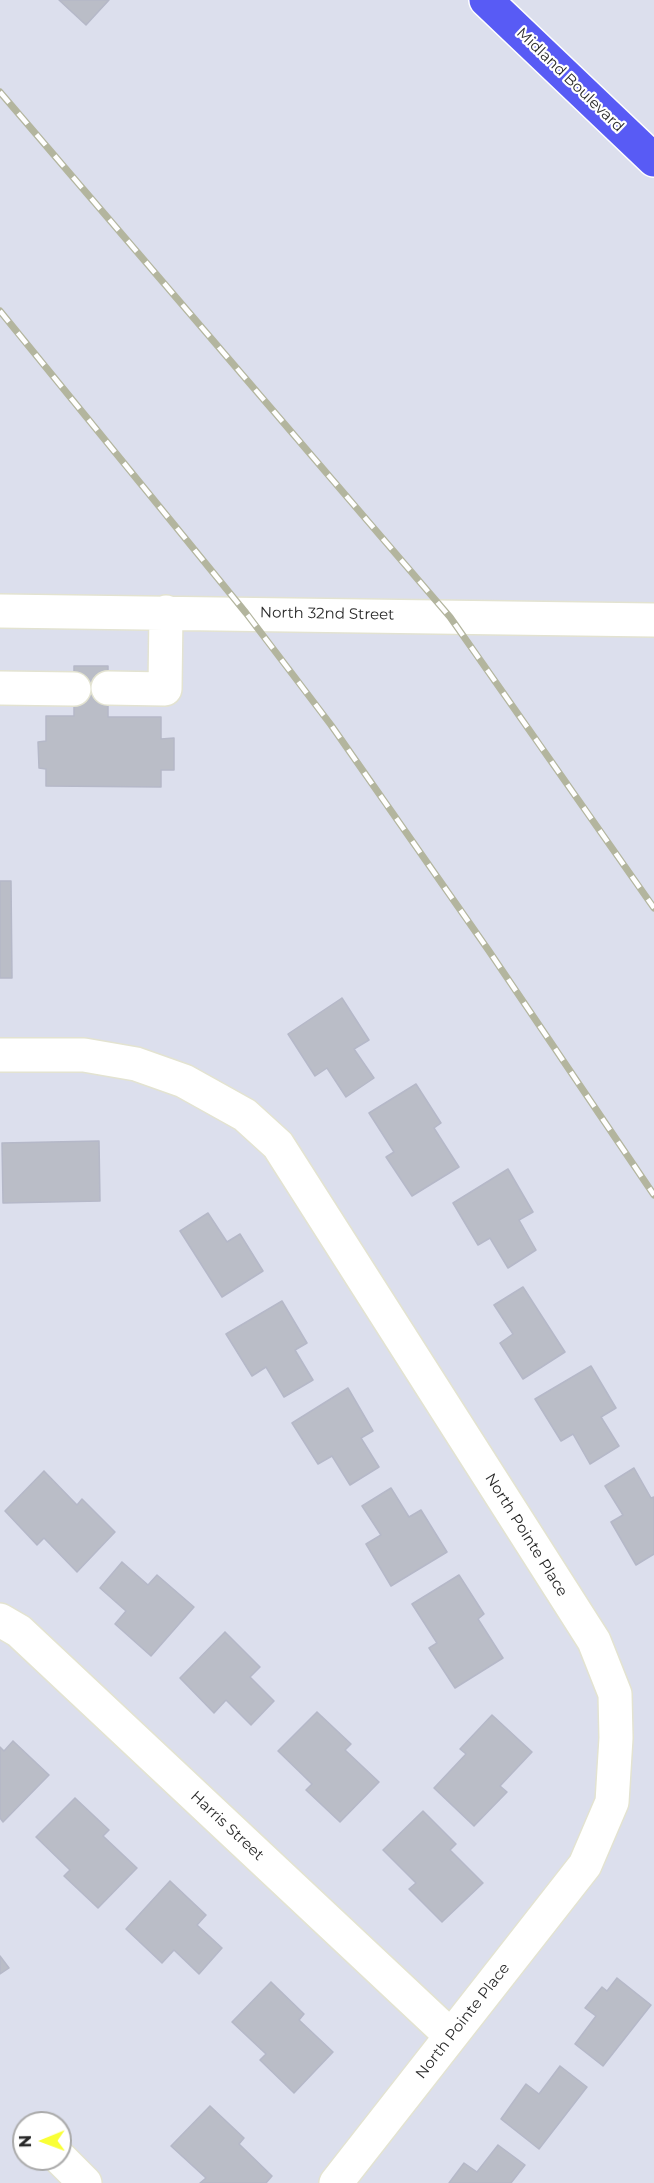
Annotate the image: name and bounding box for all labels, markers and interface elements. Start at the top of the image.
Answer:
street label: Midland Boulevard [513,24,627,136]
street label: North 32nd Street [260,604,394,624]
street label: North Pointe Place [481,1470,571,1600]
street label: Harris Street [187,1788,267,1864]
street label: North Pointe Place [412,1960,514,2082]
north arrow [12,2111,72,2171]
text: N [16,2135,35,2148]

